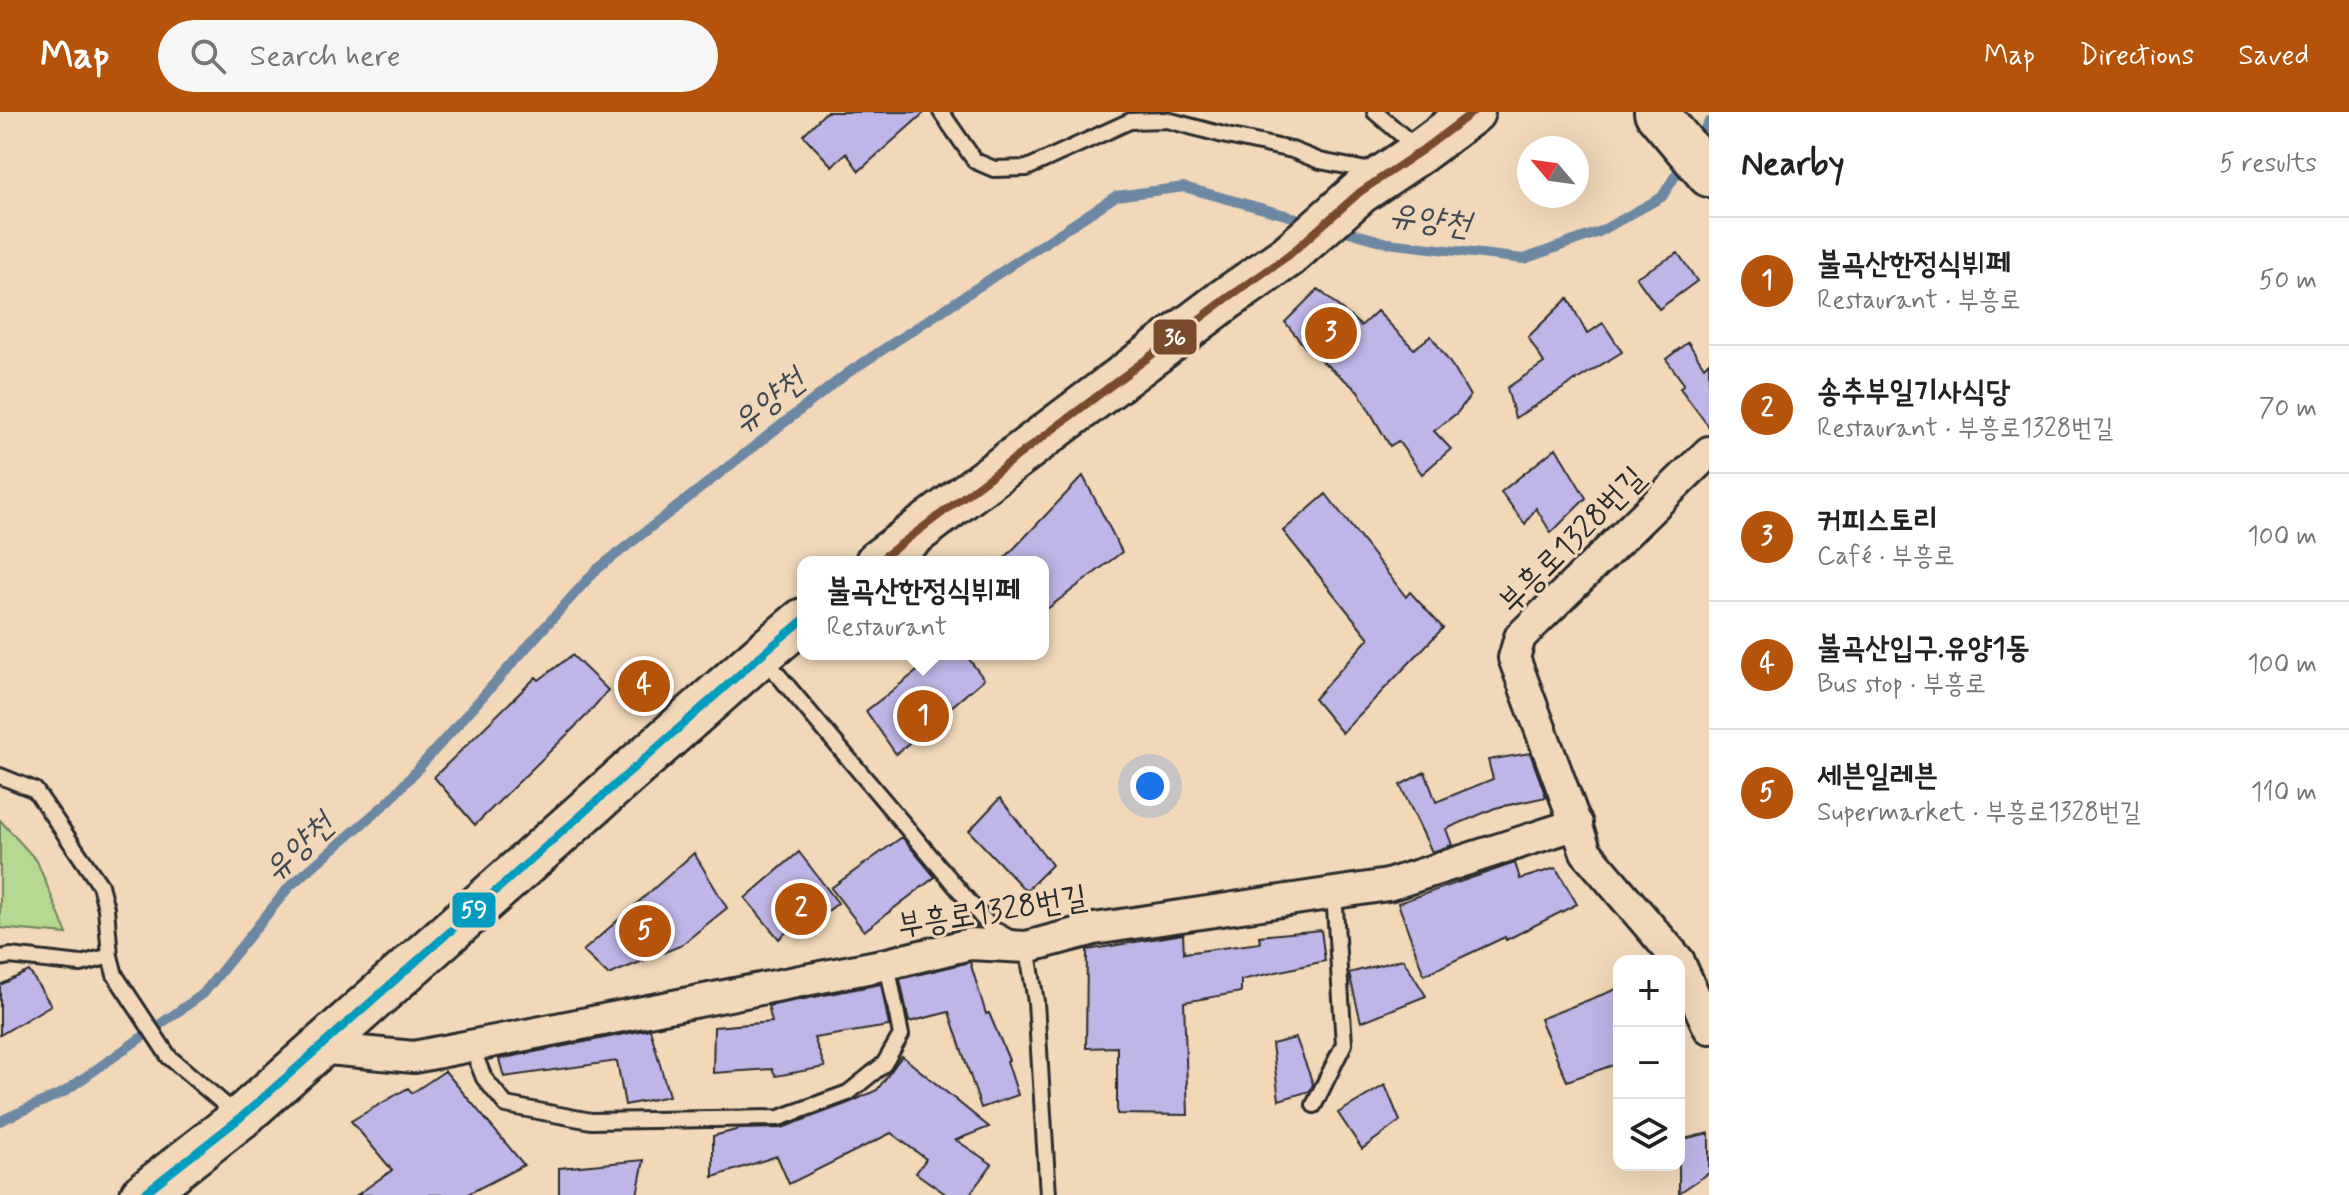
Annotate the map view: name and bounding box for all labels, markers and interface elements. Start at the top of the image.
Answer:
search box [158,20,718,92]
text: Map [40,32,110,81]
icon: search [186,34,230,78]
text: Search here [250,37,401,76]
text: Map [1984,38,2035,75]
text: Directions [2079,38,2194,75]
text: Saved [2238,38,2309,75]
north arrow [1517,136,1589,208]
text: Nearby [1741,142,1845,187]
text: 5 results [2219,147,2317,181]
water label: 유양천 [1386,192,1477,249]
text: 불곡산한정식뷔페 [1817,245,2010,284]
text: 1 [1761,264,1773,298]
text: 50 m [2259,264,2317,298]
text: Restaurant · 부흥로 [1817,284,2021,318]
pin: 3 [1305,303,1357,363]
line badge: 36 [1152,318,1198,356]
text: 36 [1164,325,1186,353]
water label: 유양천 [722,357,818,445]
text: 송추부일기사식당 [1817,373,2010,412]
text: 2 [1761,392,1773,426]
text: 70 m [2259,392,2317,426]
text: Restaurant · 부흥로1328번길 [1817,412,2113,446]
street label: 부흥로1328번길 [1490,458,1655,623]
text: 커피스토리 [1817,501,1938,540]
text: 3 [1761,520,1773,554]
text: 100 m [2247,520,2317,554]
text: Café · 부흥로 [1817,540,1955,574]
popup [797,556,1049,660]
text: 불곡산한정식뷔페 [826,572,1020,611]
text: Restaurant [826,611,947,645]
text: 불곡산입구.유양1동 [1817,629,2030,668]
text: 4 [1759,648,1775,682]
text: 100 m [2247,648,2317,682]
pin: 4 [618,656,670,716]
text: Bus stop · 부흥로 [1817,668,1986,702]
pin: 1 [897,686,949,746]
text: 세븐일레븐 [1817,757,1938,796]
your location [1130,766,1170,806]
text: 5 [1759,776,1775,810]
text: 110 m [2251,776,2317,810]
text: Supermarket · 부흥로1328번길 [1817,796,2141,830]
water label: 유양천 [253,801,347,892]
street label: 부흥로1328번길 [895,876,1090,948]
pin: 2 [775,879,827,939]
line badge: 59 [451,891,497,929]
text: 59 [461,897,487,925]
pin: 5 [619,901,671,961]
map controls [1613,955,1685,1171]
button: + [1613,955,1685,1027]
button: − [1613,1027,1685,1099]
button: layers [1613,1099,1685,1171]

